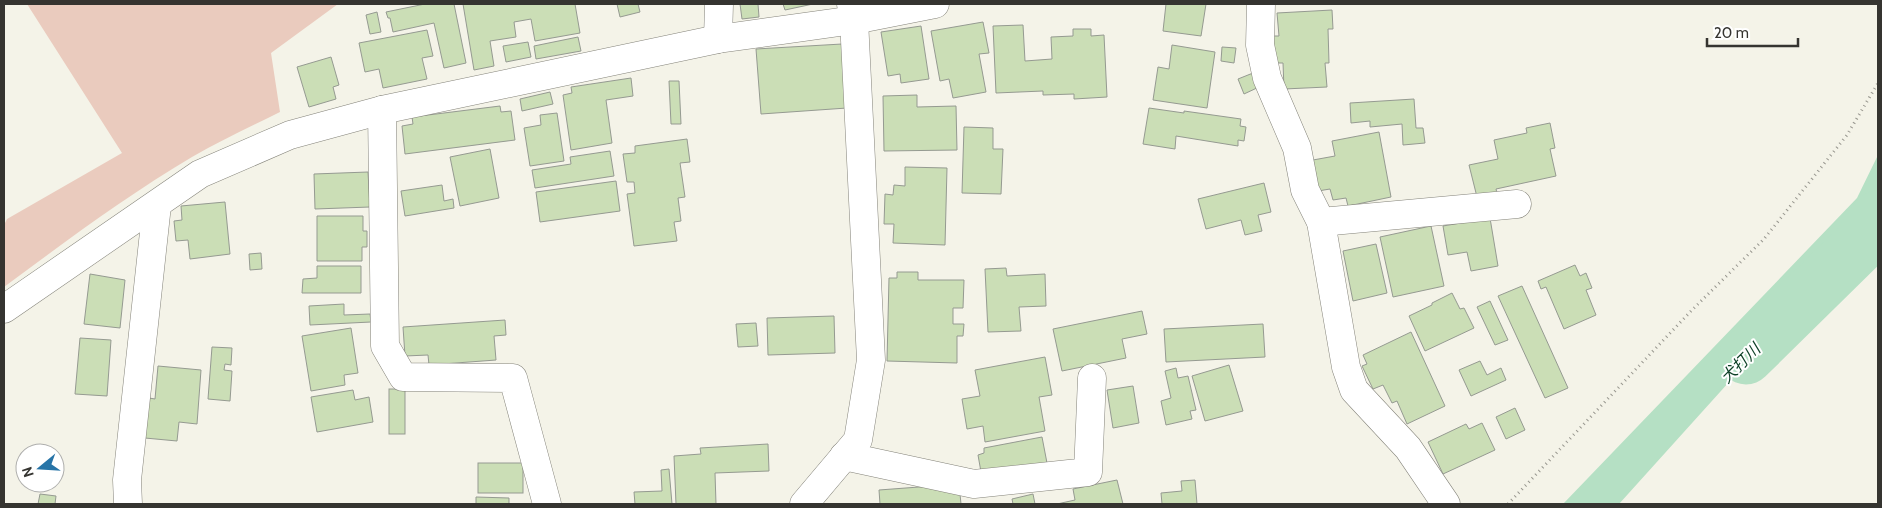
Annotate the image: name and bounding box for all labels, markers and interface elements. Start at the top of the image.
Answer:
scale bar [1707,15,1798,47]
text: 20 m [1714,24,1749,42]
water label: 犬打川 [1717,338,1765,387]
north arrow [15,443,65,493]
text: N [18,465,38,480]

